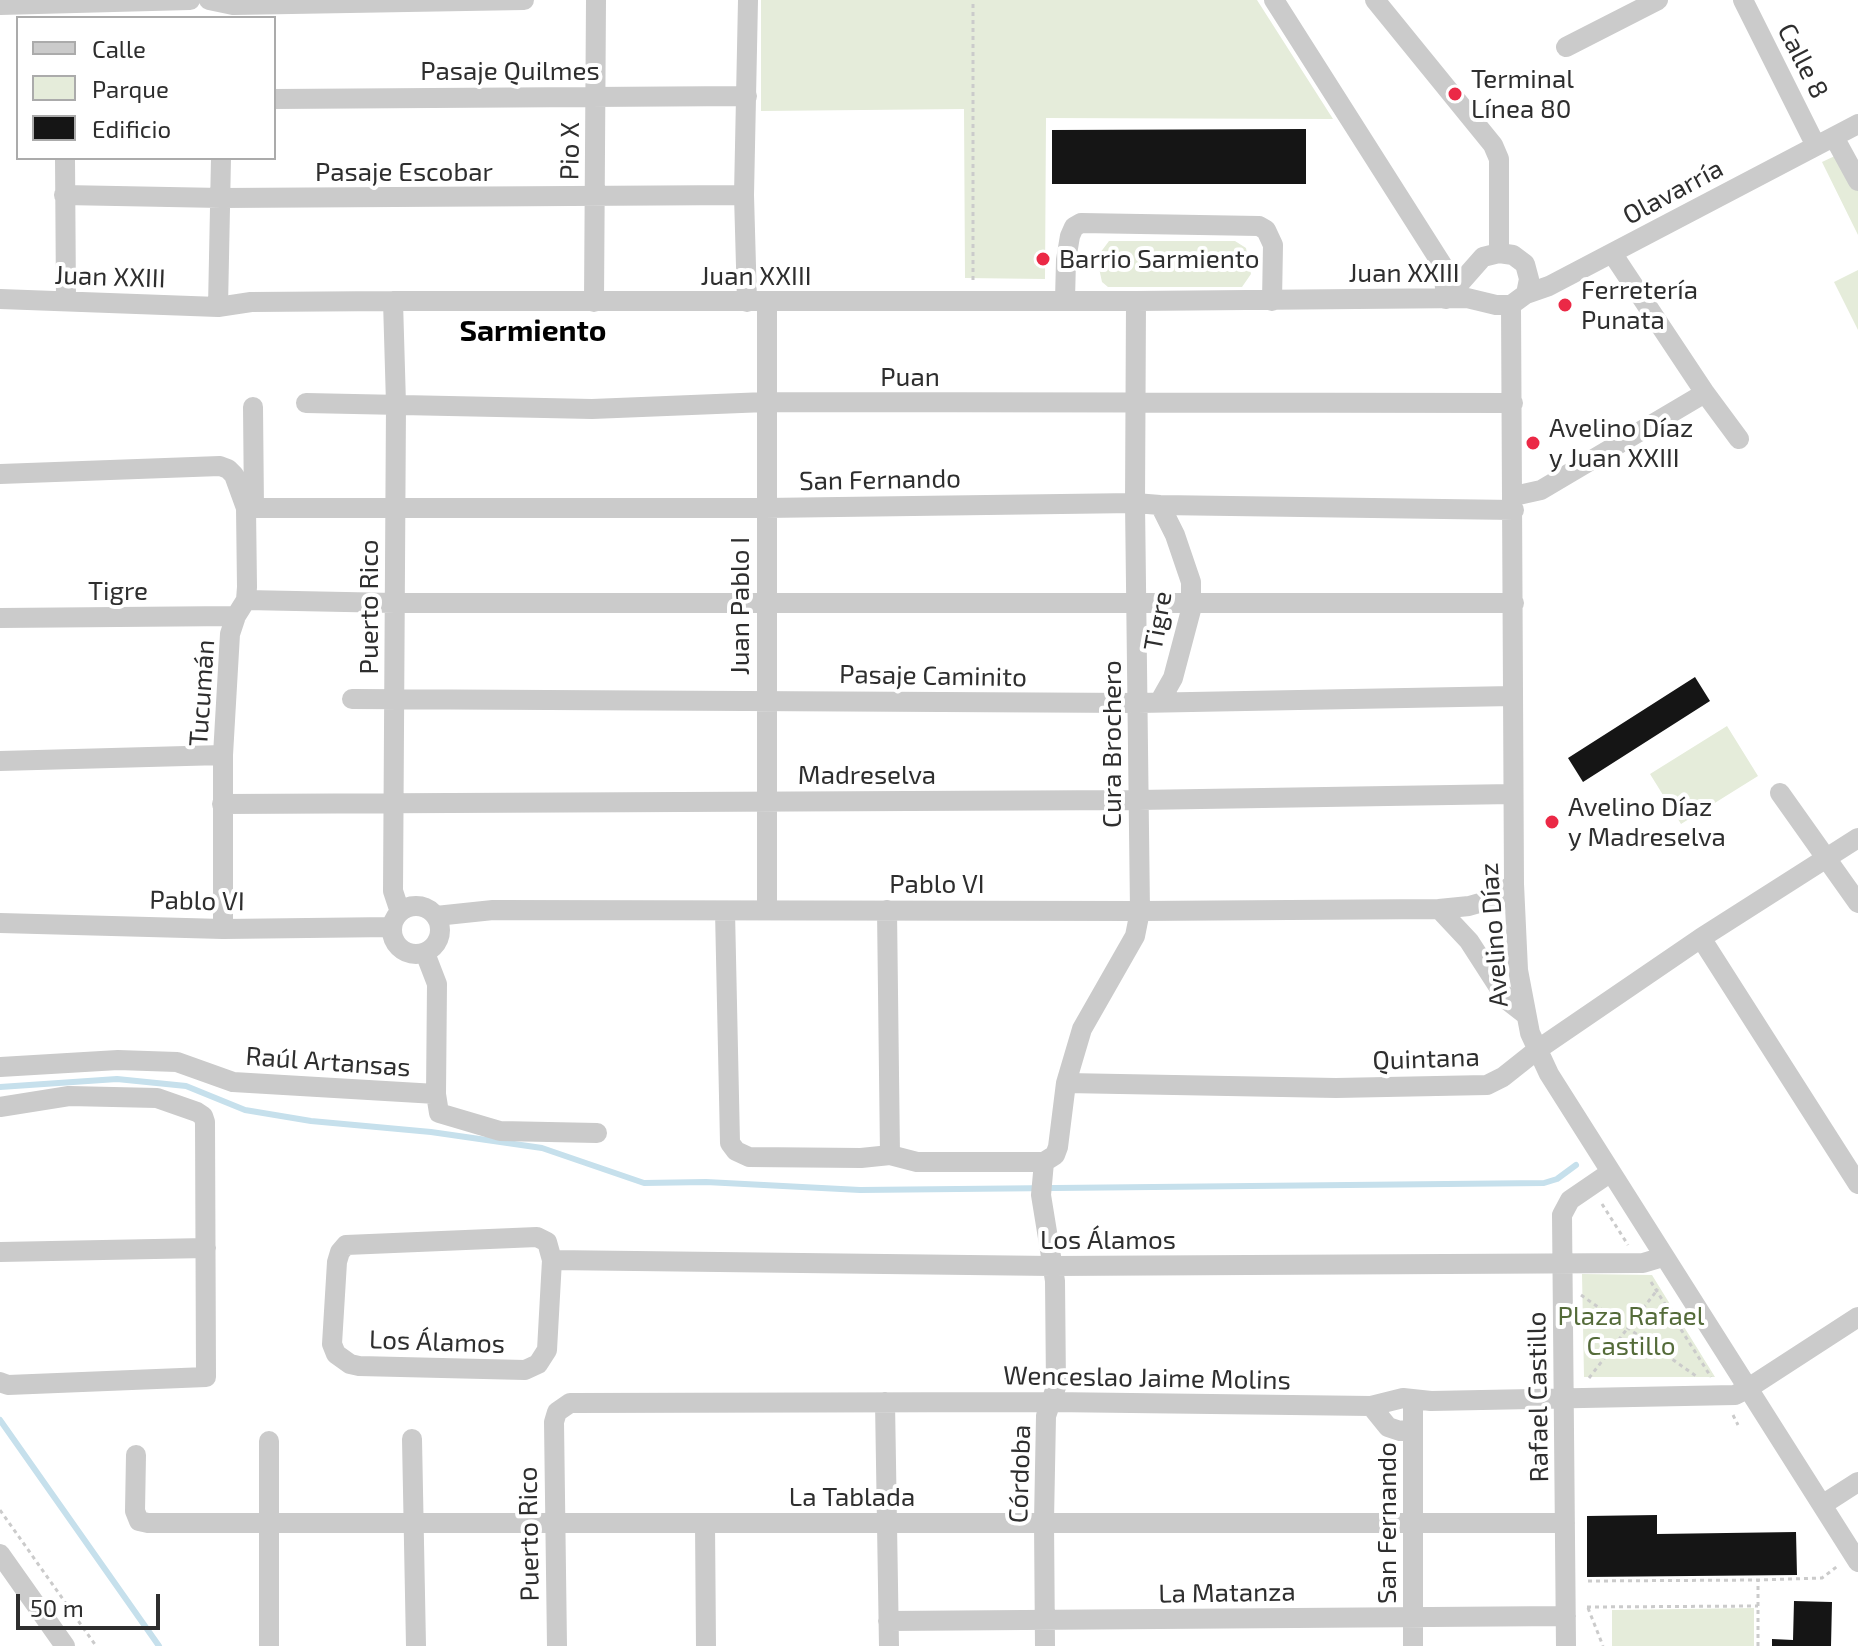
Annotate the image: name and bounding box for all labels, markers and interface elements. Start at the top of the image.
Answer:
legend [16,16,276,160]
street label: Calle 8 [1771,18,1835,104]
text: Calle [92,34,146,63]
street label: Pasaje Quilmes [420,55,600,87]
place label: Terminal Línea 80 [1471,63,1574,124]
text: Parque [92,74,169,103]
marker: Terminal Línea 80 [1446,85,1464,103]
text: Edificio [92,114,171,143]
street label: Pio X [554,122,586,180]
street label: Olavarría [1618,153,1728,231]
street label: Pasaje Escobar [315,156,493,188]
place label: Barrio Sarmiento [1059,243,1260,275]
marker: Barrio Sarmiento [1034,250,1052,268]
street label: Juan XXIII [1348,257,1460,289]
street label: Juan XXIII [54,259,166,295]
street label: Juan XXIII [700,260,812,292]
place label: Ferretería Punata [1581,274,1698,336]
marker: Ferretería Punata [1556,296,1574,314]
district label: Sarmiento [459,313,607,349]
street label: Puan [880,361,940,393]
place label: Avelino Díaz y Juan XXIII [1549,412,1693,474]
marker: Avelino Díaz y Juan XXIII [1524,434,1542,452]
street label: San Fernando [799,463,961,497]
street label: Juan Pablo I [724,537,756,675]
street label: Puerto Rico [353,540,385,674]
street label: Tigre [88,575,148,607]
street label: Tigre [1137,589,1179,653]
street label: Tucumán [183,638,221,748]
street label: Pasaje Caminito [839,659,1027,693]
street label: Cura Brochero [1096,660,1128,828]
street label: Madreselva [798,759,936,791]
place label: Avelino Díaz y Madreselva [1568,791,1726,852]
marker: Avelino Díaz y Madreselva [1543,813,1561,831]
street label: Avelino Díaz [1473,862,1515,1008]
street label: Pablo VI [889,868,985,900]
street label: Pablo VI [149,885,245,917]
street label: Raúl Artansas [244,1041,412,1083]
street label: Quintana [1372,1042,1480,1076]
street label: Los Álamos [1040,1224,1176,1256]
park label: Plaza Rafael Castillo [1558,1300,1704,1362]
street label: Rafael Castillo [1521,1311,1555,1483]
street label: Los Álamos [368,1324,506,1360]
street label: Wenceslao Jaime Molins [1003,1360,1291,1396]
street label: Córdoba [1003,1424,1037,1524]
street label: San Fernando [1371,1442,1403,1604]
street label: Puerto Rico [512,1466,546,1602]
street label: La Tablada [789,1481,915,1513]
street label: La Matanza [1158,1576,1296,1610]
scale bar [20,1578,164,1628]
text: 50 m [30,1593,84,1622]

